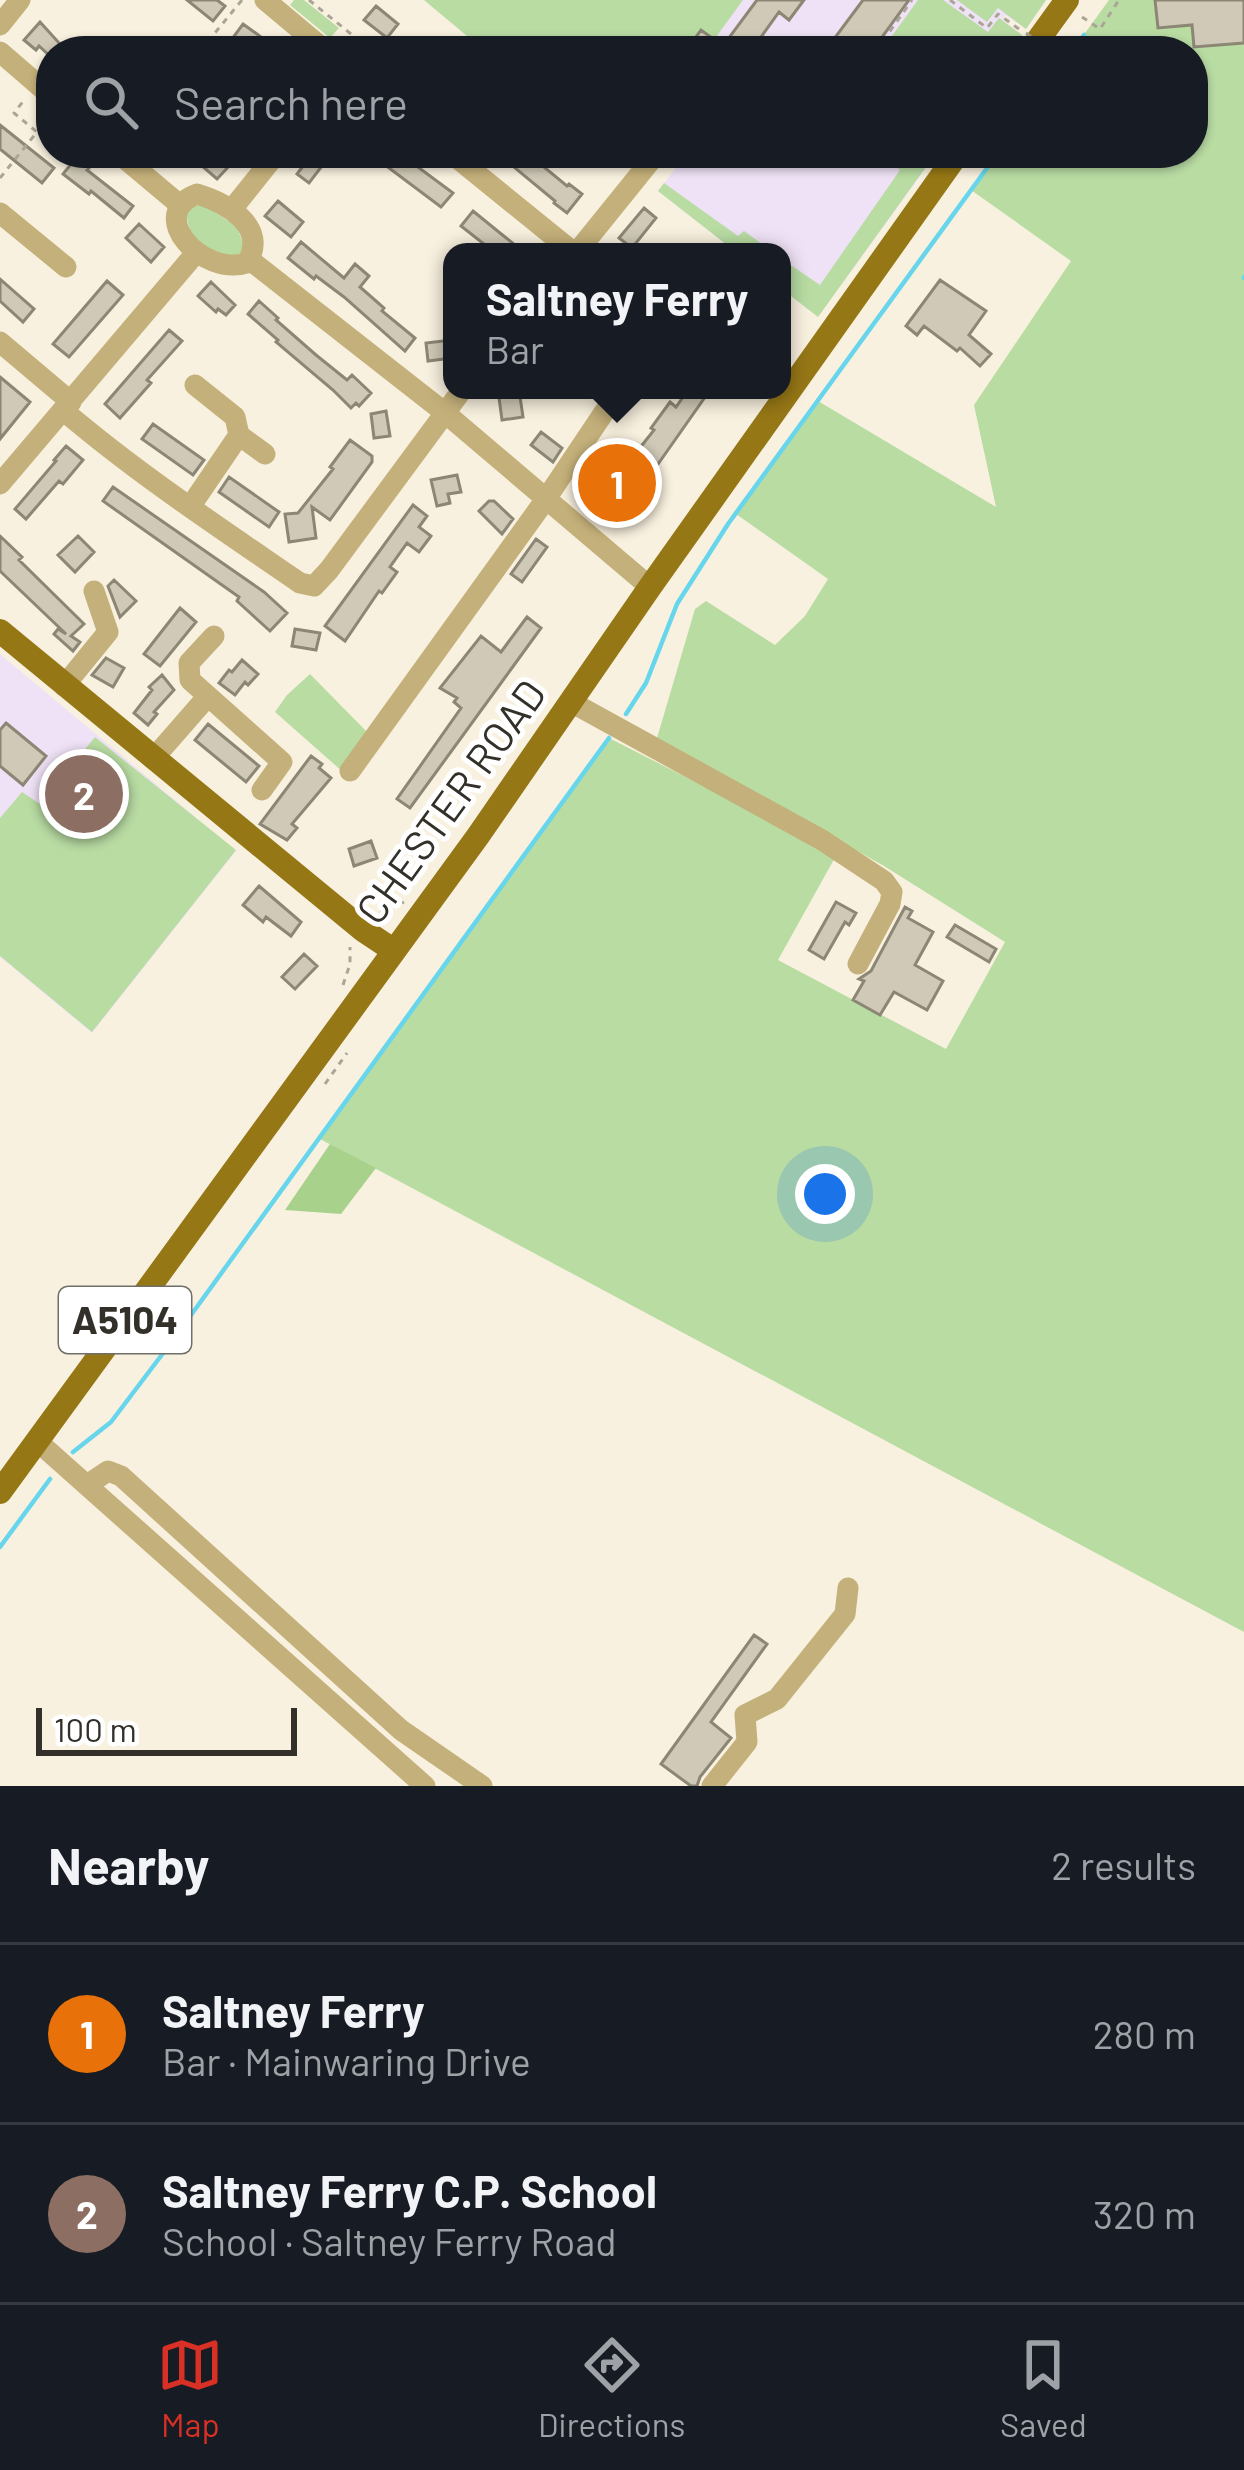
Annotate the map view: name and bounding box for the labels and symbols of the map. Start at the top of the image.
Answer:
pin: 1 [578,438,656,528]
street label: CHESTER ROAD [344,669,554,932]
pin: 2 [45,749,123,839]
your location [795,1164,855,1224]
road number: A5104 [59,1287,191,1353]
scale bar [36,1702,297,1755]

